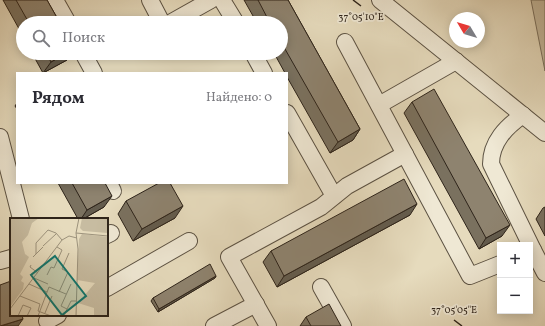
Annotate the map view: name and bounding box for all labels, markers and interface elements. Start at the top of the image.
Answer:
text: 37°05'10"E [338,10,384,24]
north arrow [449,12,485,48]
search box [16,16,288,60]
icon: search [30,27,52,49]
text: Поиск [62,28,105,49]
text: Рядом [32,87,85,110]
text: Найдено: 0 [206,89,272,107]
inset map [10,218,108,316]
map controls [497,242,533,314]
button: + [497,242,533,278]
button: − [497,278,533,314]
text: 37°05'05"E [431,303,477,317]

